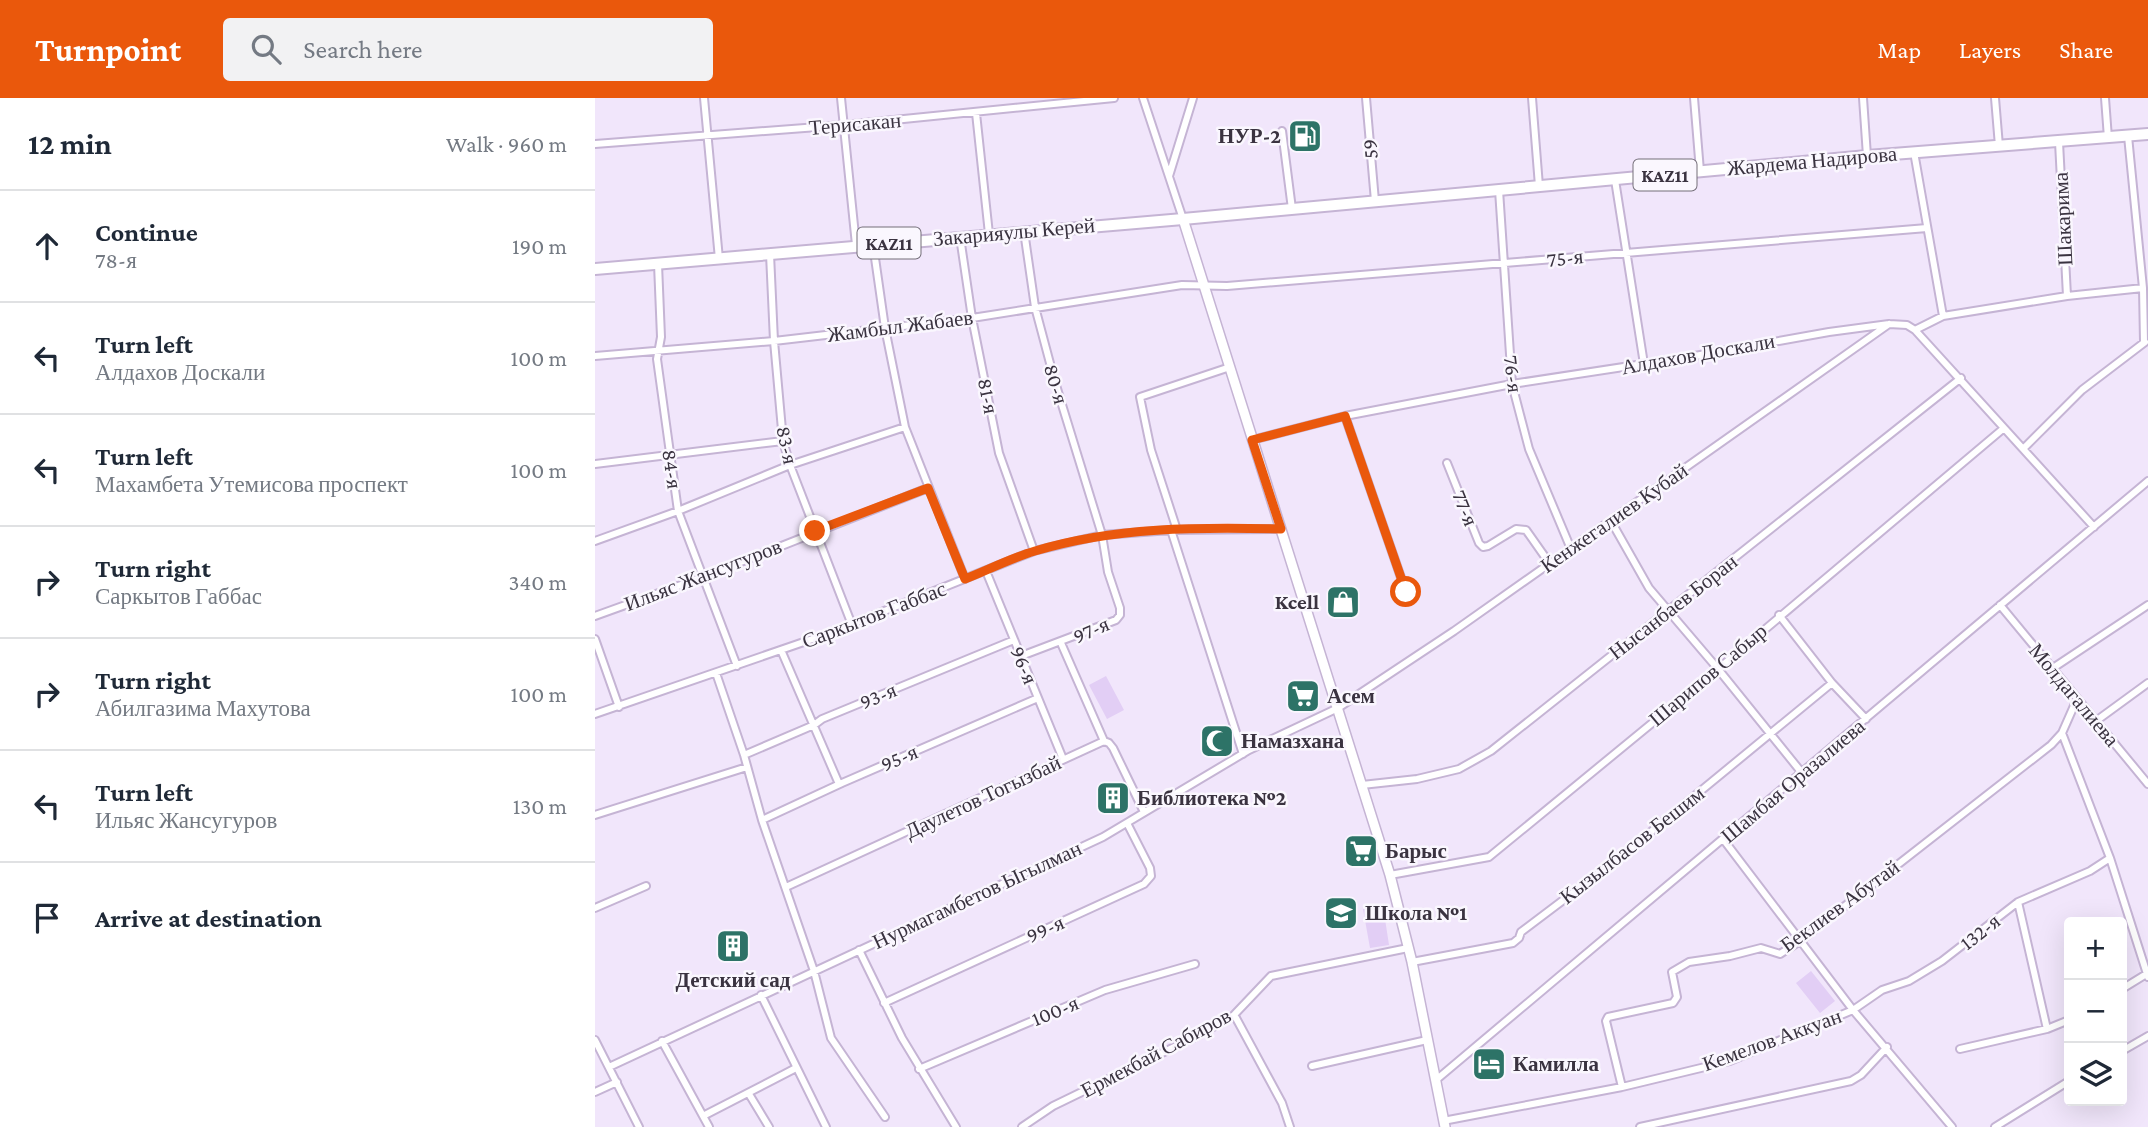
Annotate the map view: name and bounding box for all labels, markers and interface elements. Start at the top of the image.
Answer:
search box [223,18,713,81]
icon: search [247,30,285,68]
text: Turnpoint [35,31,181,68]
text: Search here [303,35,423,64]
text: Map [1877,36,1921,63]
text: Layers [1959,36,2021,63]
text: Share [2059,36,2113,63]
street label: Терисакан [808,108,902,140]
fuel station icon: НУР-2 [1286,117,1324,155]
place label: НУР-2 [1218,124,1281,148]
text: 12 min [28,127,112,160]
text: Walk · 960 m [446,131,567,157]
street label: 59 [1357,138,1383,160]
street label: Жардема Надирова [1726,142,1899,180]
road number: KAZ11 [1633,159,1697,190]
street label: Шакарима [2049,171,2077,267]
street label: Закарияулы Керей [932,213,1096,251]
text: Continue [95,218,198,247]
icon: ahead [28,227,66,265]
road number: KAZ11 [857,228,921,258]
text: 190 m [512,233,567,259]
street label: 75-я [1545,244,1585,272]
text: 78-я [95,247,137,273]
street label: Жамбыл Жабаев [826,305,974,347]
street label: Алдахов Доскали [1619,329,1777,379]
text: Turn left [95,330,193,359]
icon: left [28,339,66,377]
text: 100 m [511,345,567,371]
street label: 76-я [1499,354,1527,394]
text: Алдахов Доскали [95,359,265,385]
street label: 80-я [1039,361,1073,407]
street label: 81-я [973,376,1003,416]
street label: 83-я [771,424,803,466]
text: Turn left [95,442,193,471]
street label: 84-я [657,448,687,490]
icon: left [28,451,66,489]
text: 100 m [511,457,567,483]
street label: Кенжегалиев Кубай [1536,458,1692,578]
text: Махамбета Утемисова проспект [95,471,408,497]
street label: 77-я [1447,487,1483,530]
route end [799,515,830,546]
street label: Ильяс Жансугуров [621,534,785,616]
street label: Нысанбаев Боран [1604,549,1742,665]
text: Turn right [95,554,211,583]
icon: right [28,563,66,601]
text: 340 m [509,569,567,595]
street label: Саркытов Габбас [799,576,949,654]
route start [1390,576,1421,607]
text: Саркытов Габбас [95,583,262,609]
shop icon: Kcell [1324,583,1362,621]
place label: Kcell [1275,590,1319,614]
street label: 97-я [1069,612,1113,648]
street label: Шарипов Сабыр [1644,619,1772,731]
street label: Молдагалиева [2024,639,2124,752]
street label: 96-я [1005,643,1043,688]
text: Turn right [95,666,211,695]
icon: right [28,675,66,713]
supermarket icon: Асем [1284,677,1322,715]
street label: 93-я [856,678,900,714]
text: 100 m [511,681,567,707]
place label: Асем [1327,684,1375,708]
text: Абилгазима Махутова [95,695,311,721]
street label: Шамбая Оразалиева [1716,713,1870,848]
mosque icon: Намазхана [1198,722,1236,760]
place label: Намазхана [1241,729,1345,753]
street label: 95-я [877,739,921,776]
street label: Даулетов Тогызбай [901,750,1065,844]
text: Turn left [95,778,193,807]
building icon: Библиотека №2 [1094,779,1132,817]
street label: Кызылбасов Бешим [1555,781,1709,909]
place label: Библиотека №2 [1137,786,1287,810]
icon: left [28,787,66,825]
text: 130 m [513,793,567,819]
text: Ильяс Жансугуров [95,807,277,833]
supermarket icon: Барыс [1342,832,1380,870]
street label: Нурмагамбетов Ыгылман [869,836,1085,954]
place label: Барыс [1385,839,1447,863]
street label: Беклиев Абутай [1776,855,1904,957]
school or university icon: Школа №1 [1322,894,1360,932]
icon: arrive [28,899,66,937]
place label: Школа №1 [1365,901,1467,925]
text: Arrive at destination [95,904,322,933]
street label: 132-я [1955,909,2005,955]
street label: 99-я [1022,910,1068,948]
map controls [2064,917,2127,1106]
button: + [2064,917,2127,980]
building icon: Детский сад [714,927,752,965]
place label: Детский сад [676,968,791,992]
button: − [2064,980,2127,1043]
street label: 100-я [1028,991,1082,1031]
street label: Ермекбай Сабиров [1077,1003,1235,1103]
street label: Кемелов Аккуан [1699,1004,1845,1076]
button: layers [2064,1043,2127,1106]
hotel icon: Камилла [1470,1045,1508,1083]
place label: Камилла [1513,1052,1599,1076]

